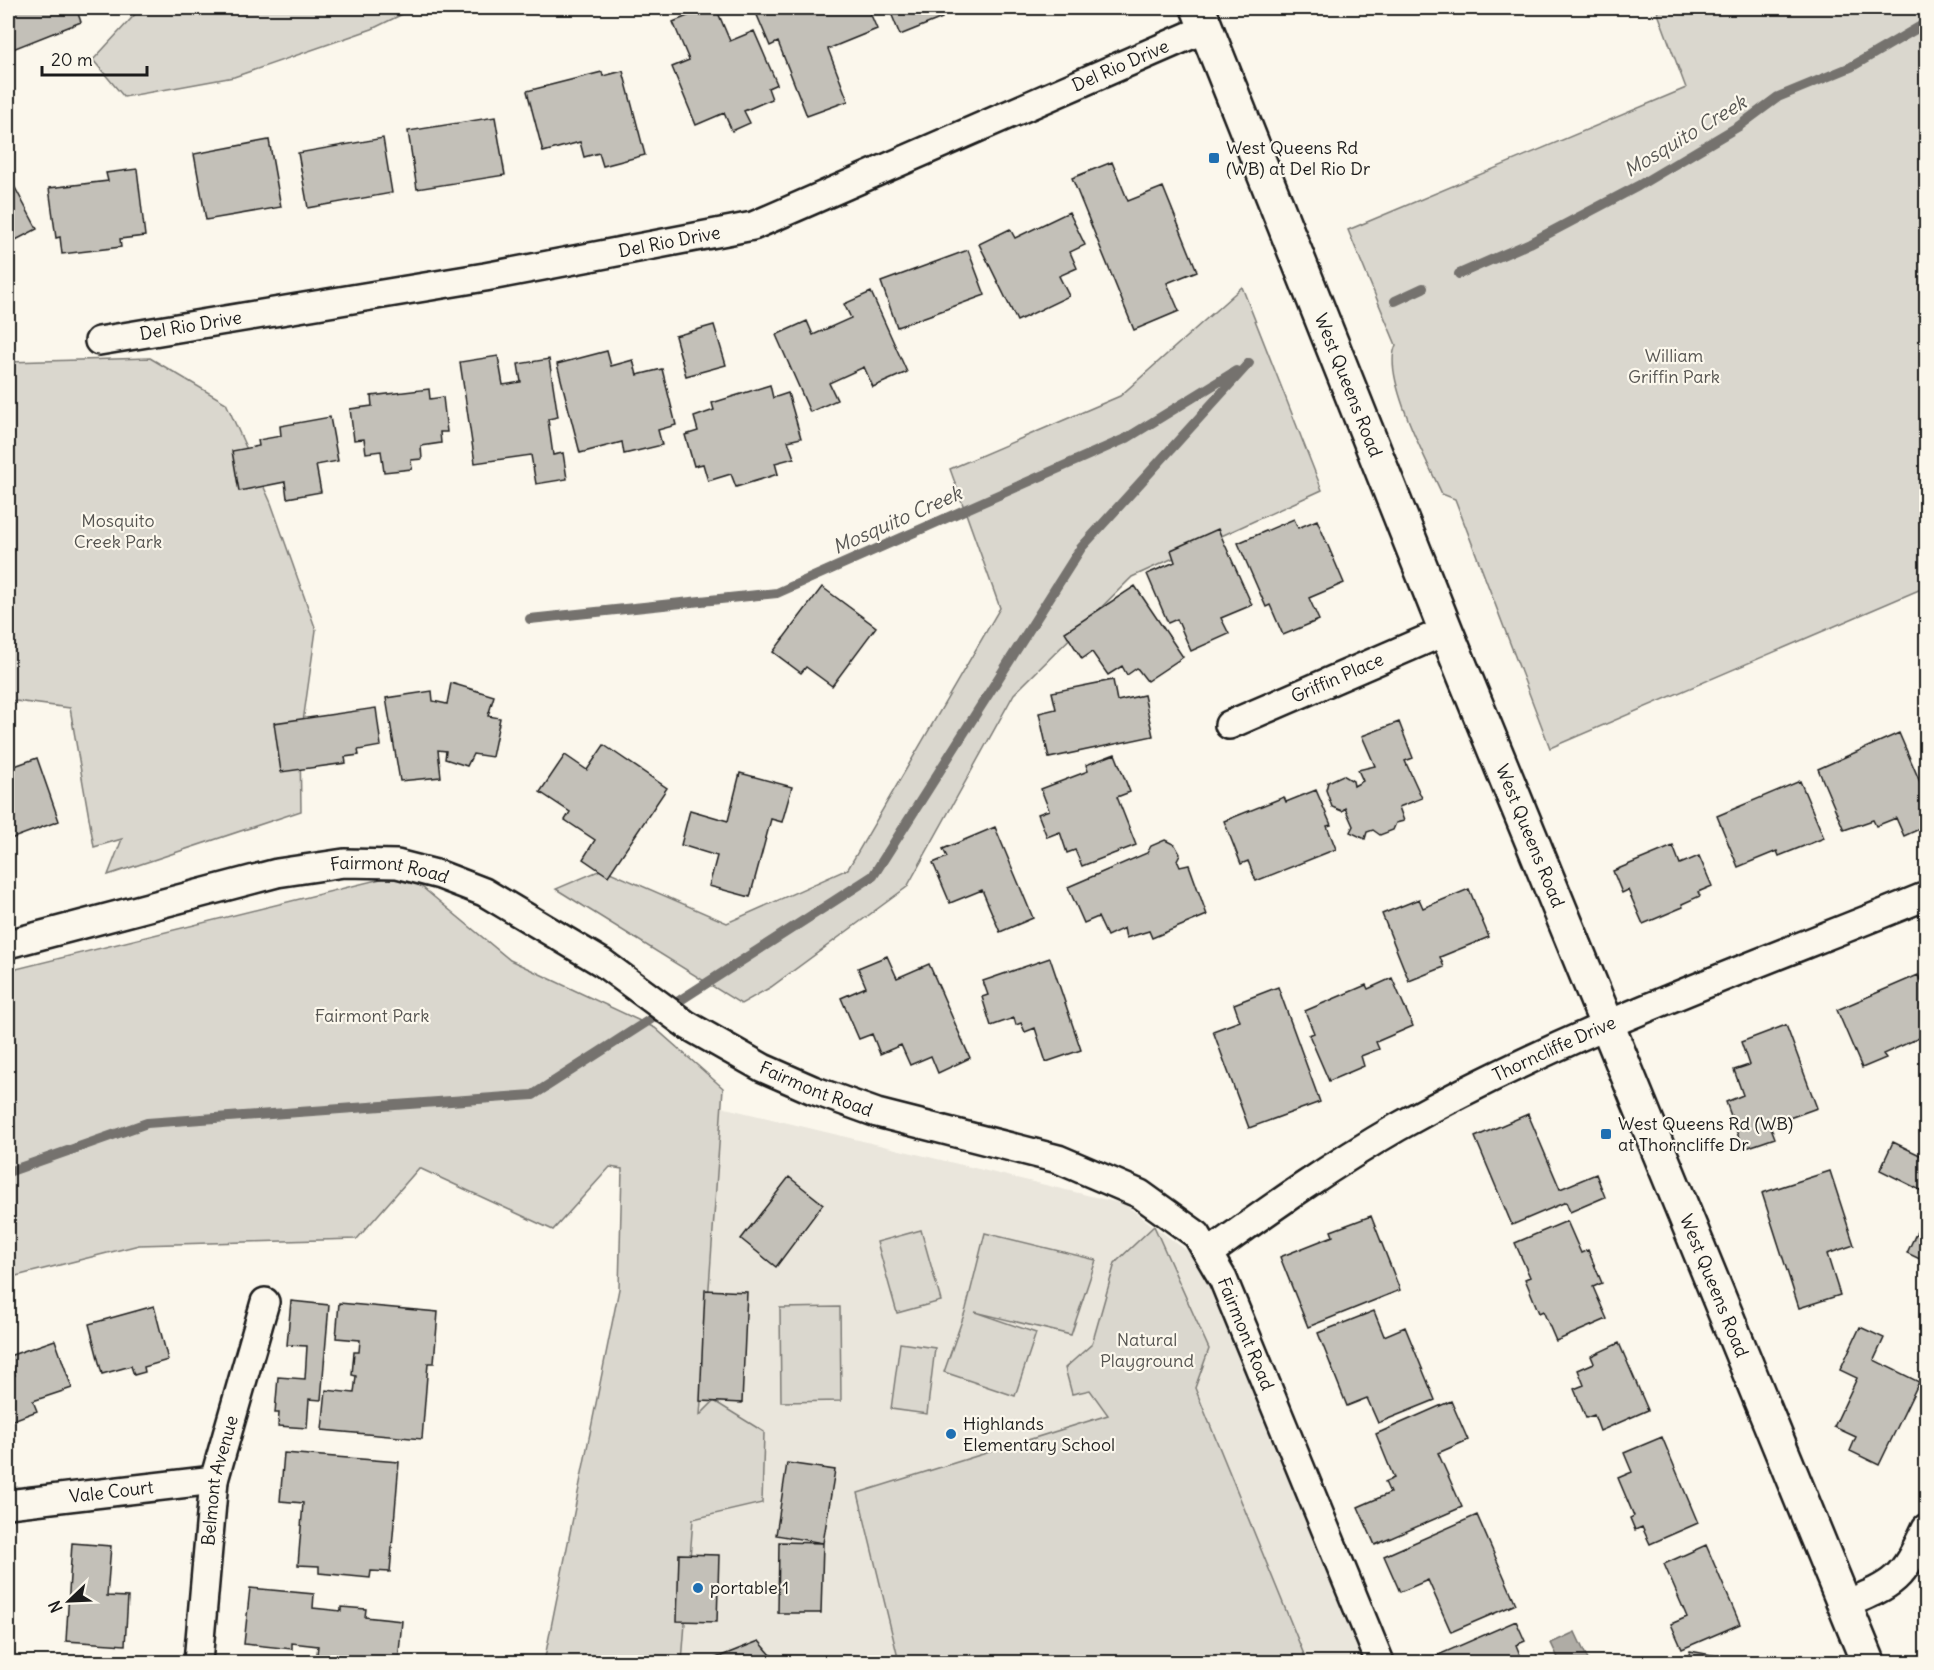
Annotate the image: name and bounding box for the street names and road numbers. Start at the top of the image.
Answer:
street label: Del Rio Drive [1068,34,1172,96]
street label: Del Rio Drive [616,220,722,262]
street label: Del Rio Drive [138,305,244,345]
street label: West Queens Road [1310,310,1388,461]
street label: Griffin Place [1287,647,1387,708]
street label: West Queens Road [1491,761,1570,911]
street label: Fairmont Road [329,851,453,888]
street label: Thorncliffe Drive [1489,1011,1619,1087]
street label: Fairmont Road [756,1056,876,1122]
street label: West Queens Road [1675,1211,1754,1361]
street label: Fairmont Road [1213,1274,1279,1394]
street label: Belmont Avenue [196,1413,243,1547]
street label: Vale Court [68,1475,155,1508]

